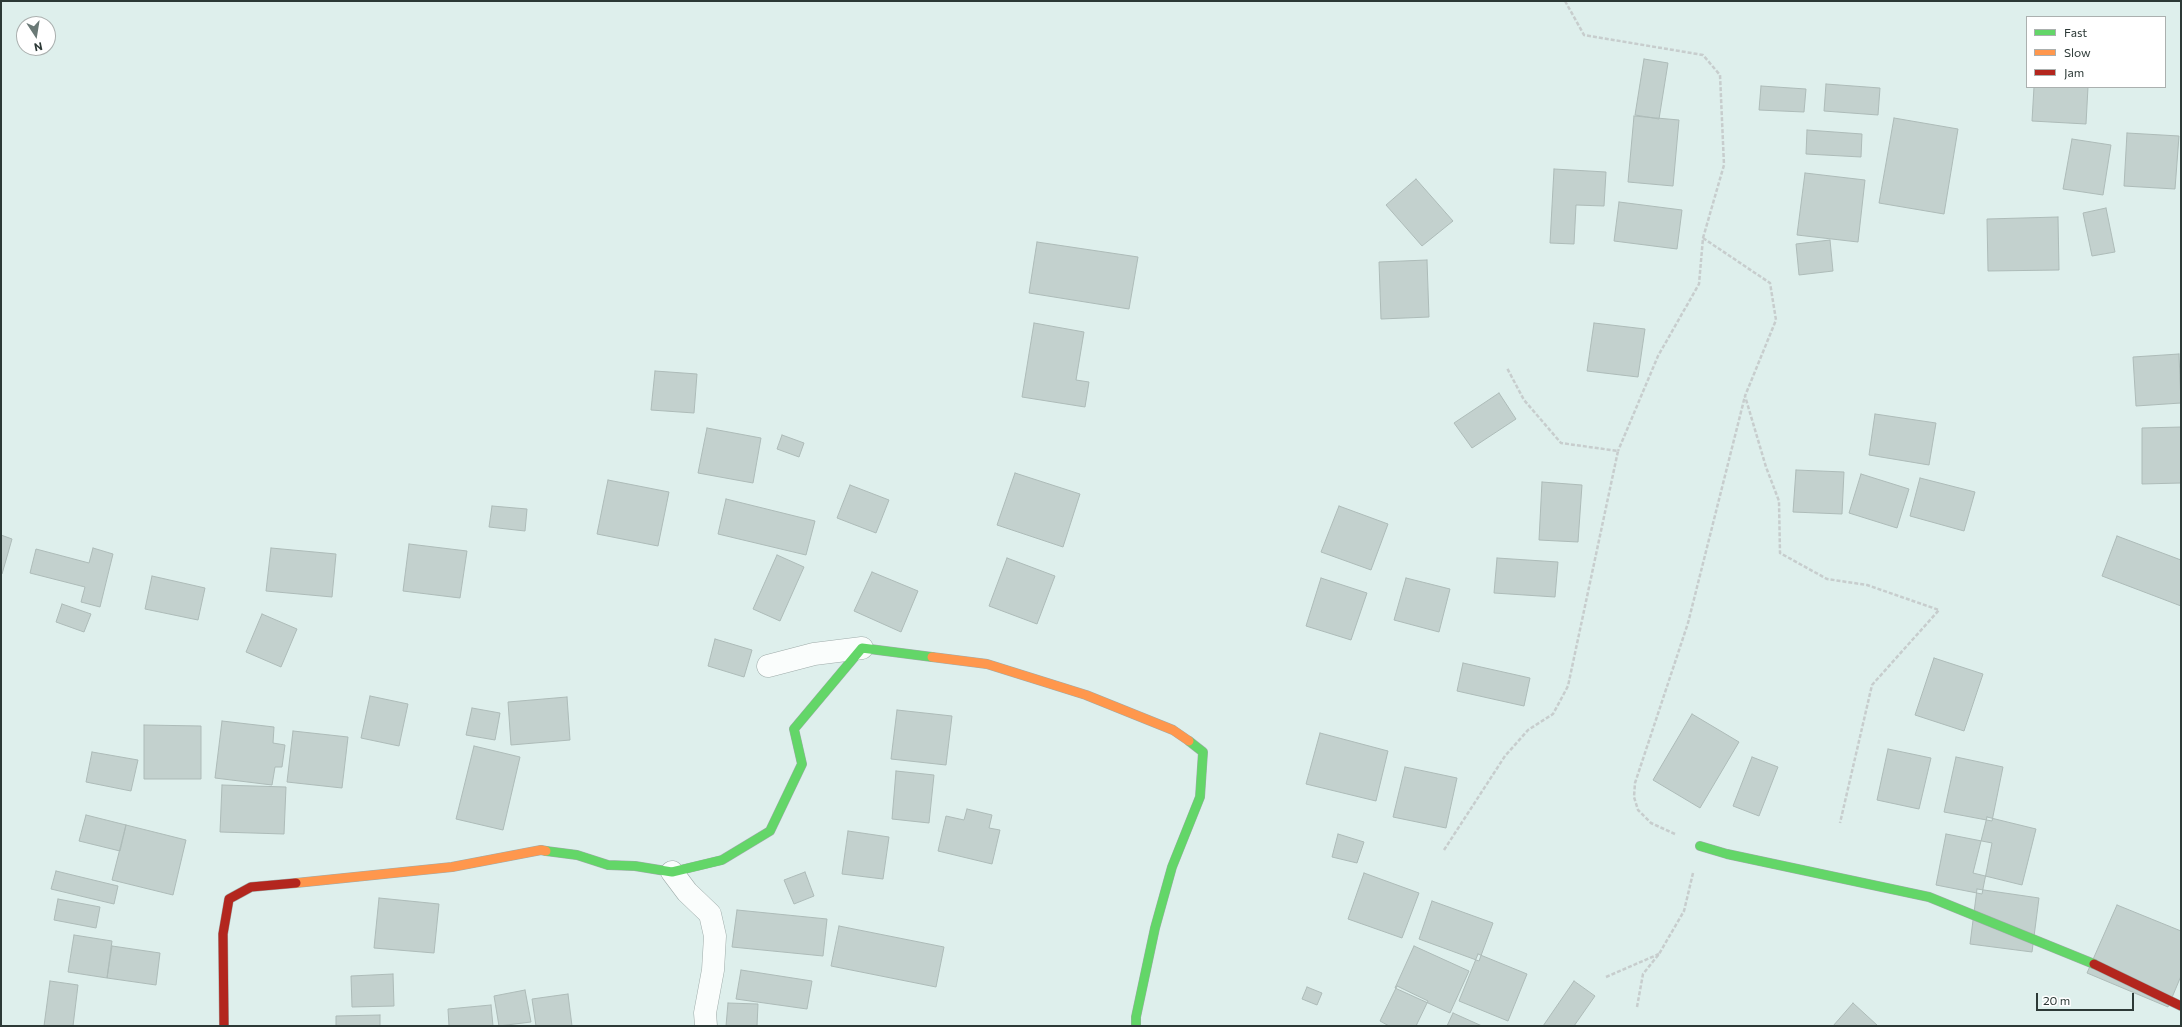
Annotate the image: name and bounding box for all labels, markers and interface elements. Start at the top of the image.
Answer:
north arrow [16,16,56,56]
legend [2026,16,2166,88]
text: Fast [2064,25,2087,39]
text: N [33,40,44,54]
text: Slow [2064,45,2091,59]
text: Jam [2064,65,2084,79]
scale bar [2038,985,2136,1011]
text: 20 m [2043,993,2070,1007]

